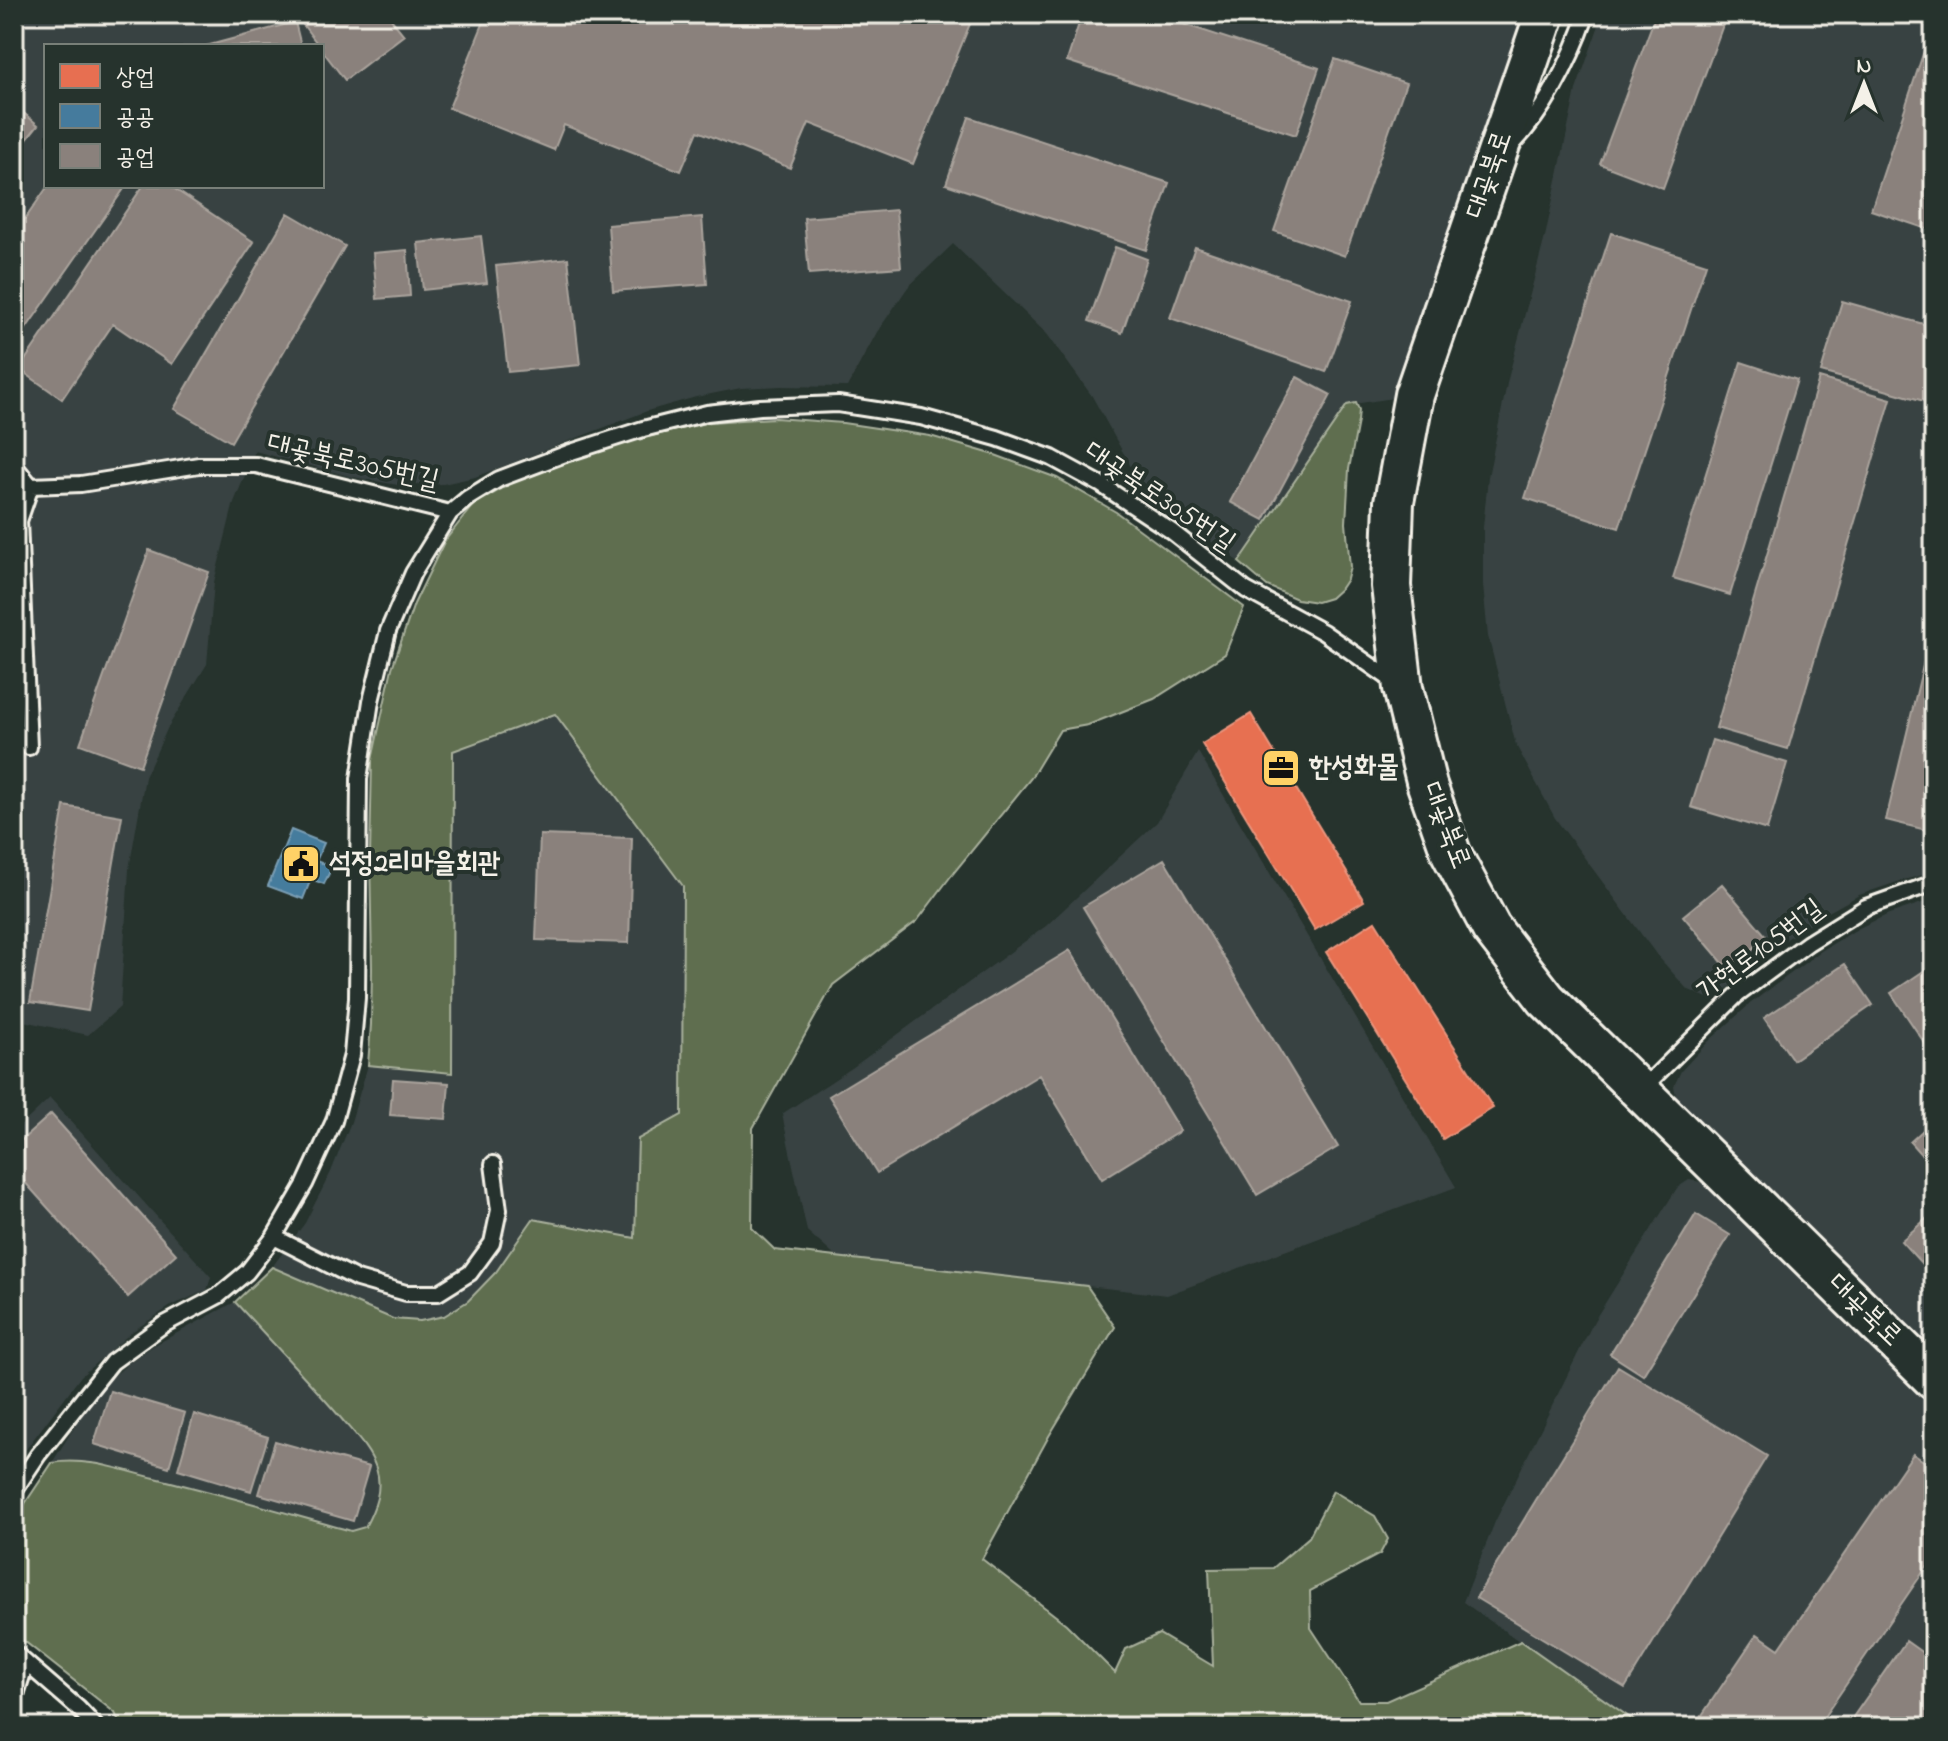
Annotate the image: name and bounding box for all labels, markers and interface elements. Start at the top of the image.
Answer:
legend [44,44,324,188]
north arrow [1824,44,1904,124]
text: N [1857,51,1871,83]
text: 상업 [116,61,155,96]
text: 공공 [116,101,155,136]
street label: 대곶북로 [1456,126,1524,224]
text: 공업 [116,141,155,176]
street label: 대곶북로305번길 [263,423,443,503]
street label: 대곶북로305번길 [1075,432,1243,564]
office icon: 한성화물 [1260,747,1302,789]
place label: 한성화물 [1308,748,1399,789]
street label: 대곶북로 [1410,777,1480,875]
public building icon: 석정2리마을회관 [280,843,322,885]
place label: 석정2리마을회관 [329,844,501,885]
street label: 가현로105번길 [1689,890,1833,1012]
street label: 대곶북로 [1817,1265,1911,1357]

